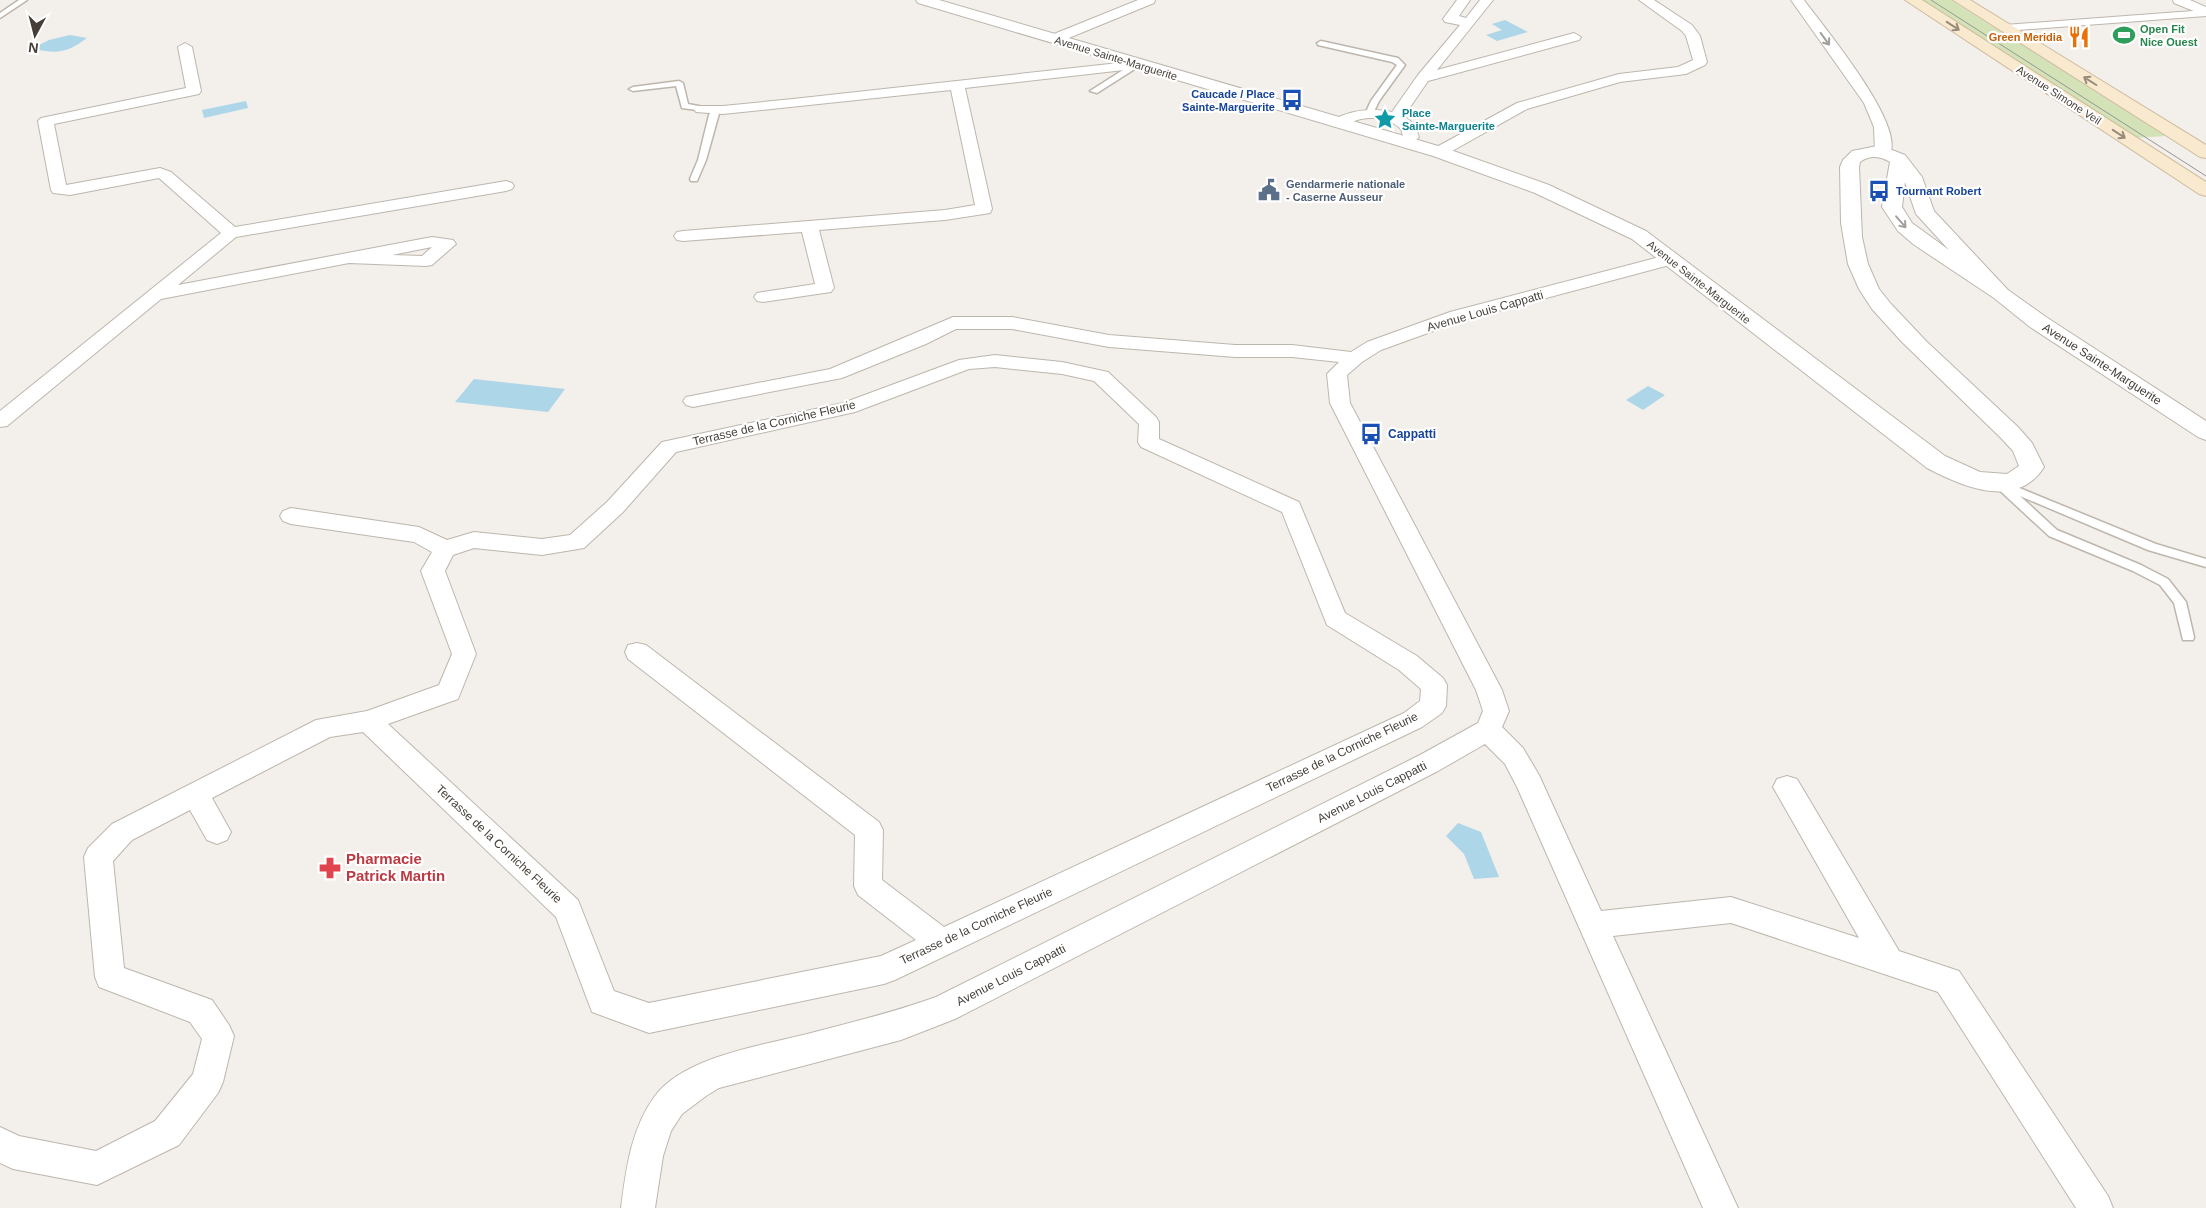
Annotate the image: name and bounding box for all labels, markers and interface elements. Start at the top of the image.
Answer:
north arrow [10,10,60,60]
one-way arrow [1946,21,1960,32]
sports icon: Open Fit Nice Ouest [2111,22,2137,48]
place label: Open Fit Nice Ouest [2140,23,2198,48]
restaurant icon: Green Meridia [2066,24,2092,50]
place label: Green Meridia [1989,31,2063,43]
one-way arrow [1820,32,1831,45]
street label: Avenue Sainte-Marguerite [1053,34,1179,82]
text: N [27,39,39,56]
street label: Avenue Simone Veil [2015,63,2103,127]
one-way arrow [2084,76,2098,86]
bus stop icon: Caucade / Place Sainte-Marguerite [1279,87,1305,113]
place label: Caucade / Place Sainte-Marguerite [1182,88,1275,113]
place icon: Place Sainte-Marguerite [1372,106,1398,132]
place label: Place Sainte-Marguerite [1402,107,1495,132]
one-way arrow [2112,129,2126,139]
public building icon: Gendarmerie nationale - Caserne Ausseur [1256,177,1282,203]
place label: Gendarmerie nationale - Caserne Ausseur [1286,178,1405,203]
bus stop icon: Tournant Robert [1866,178,1892,204]
place label: Tournant Robert [1896,185,1982,197]
one-way arrow [1896,215,1907,228]
street label: Avenue Sainte-Marguerite [1645,238,1753,326]
street label: Avenue Louis Cappatti [1425,288,1545,334]
street label: Avenue Sainte-Marguerite [2040,320,2164,408]
street label: Terrasse de la Corniche Fleurie [691,397,857,449]
bus stop icon: Cappatti [1358,421,1384,447]
place label: Cappatti [1388,427,1436,441]
street label: Terrasse de la Corniche Fleurie [1264,709,1420,795]
street label: Avenue Louis Cappatti [1315,758,1429,826]
street label: Terrasse de la Corniche Fleurie [433,782,565,906]
place label: Pharmacie Patrick Martin [346,850,445,884]
pharmacy icon: Pharmacie Patrick Martin [317,855,343,881]
street label: Terrasse de la Corniche Fleurie [897,884,1055,968]
street label: Avenue Louis Cappatti [954,941,1068,1009]

